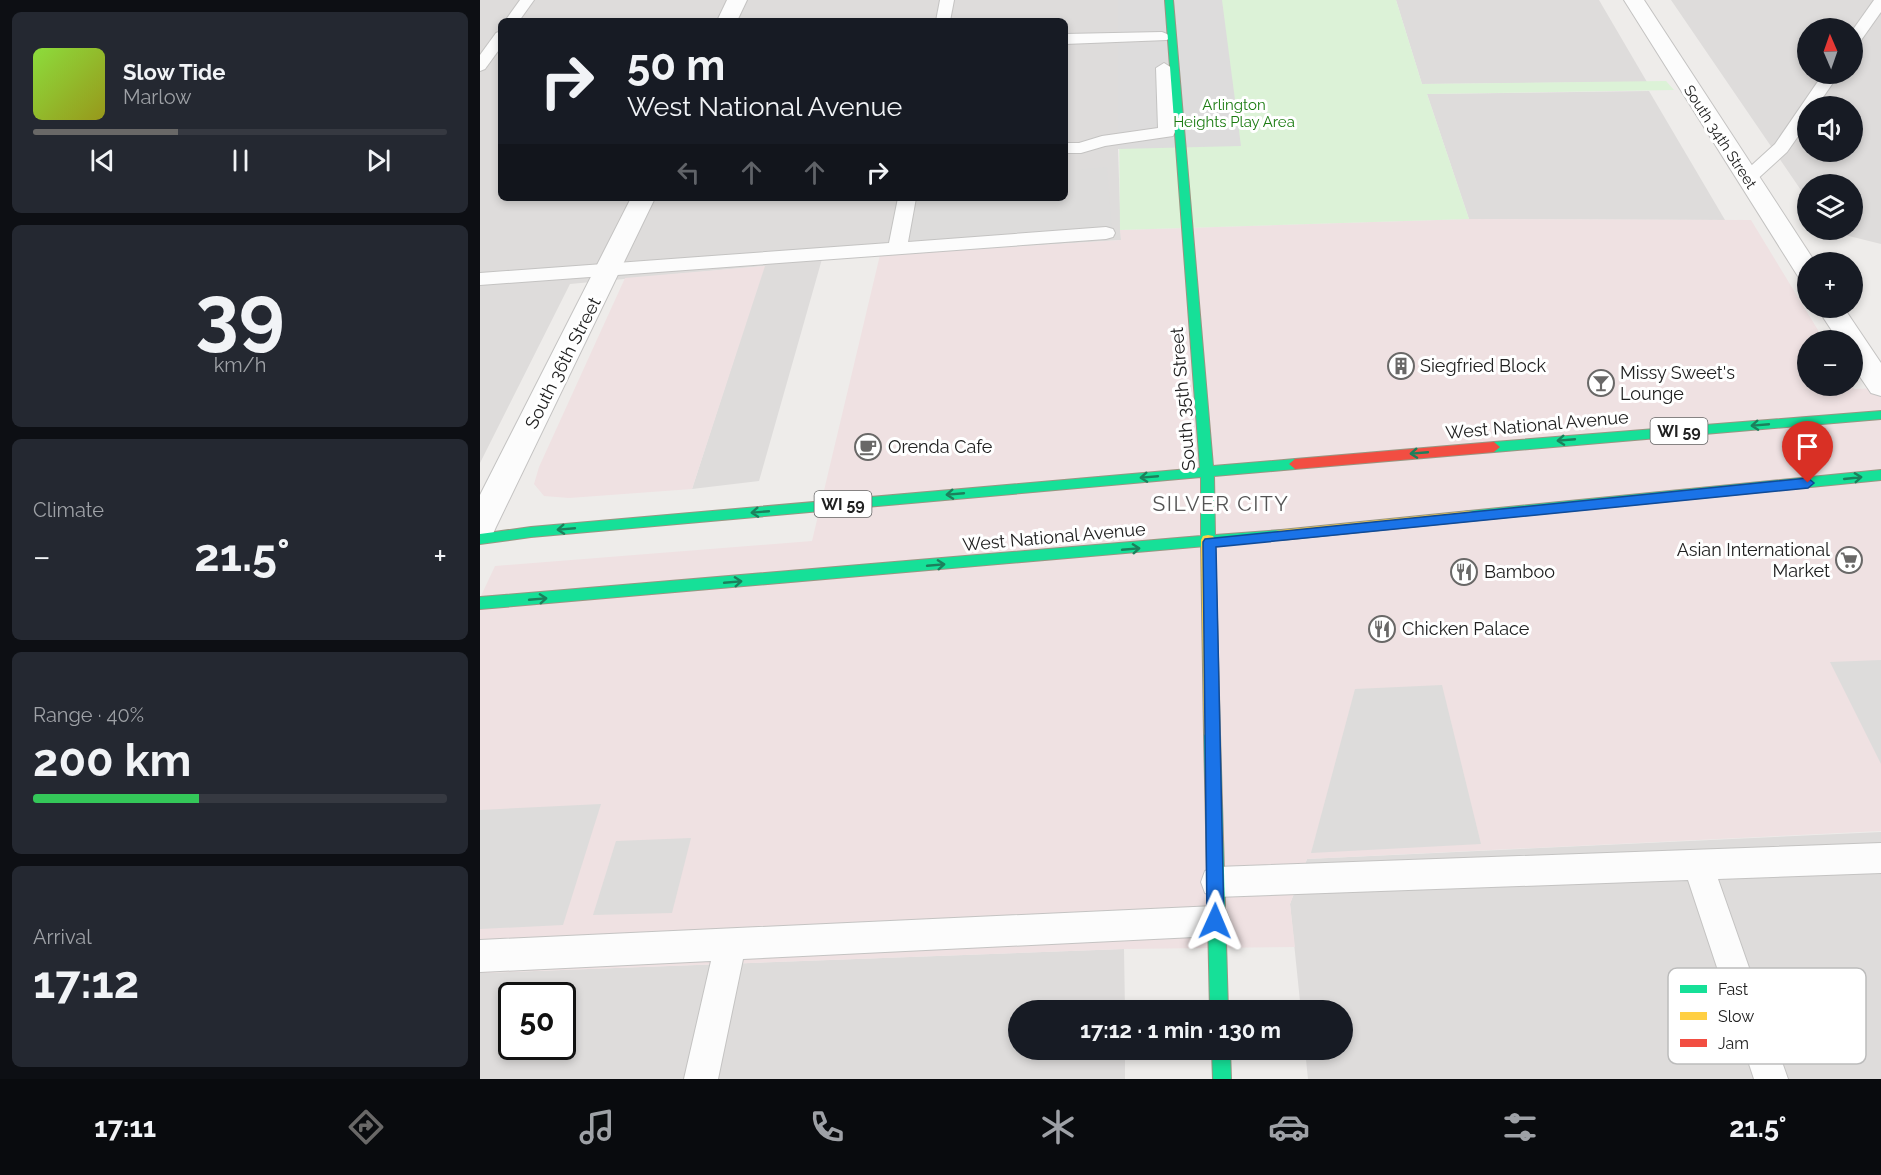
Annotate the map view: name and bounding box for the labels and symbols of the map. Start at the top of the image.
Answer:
north arrow [1797,18,1863,84]
street label: South 34th Street [1680,82,1760,192]
park label: Arlington Heights Play Area [1173,96,1295,131]
street label: South 36th Street [520,293,605,432]
street label: South 35th Street [1166,326,1199,472]
building icon: Siegfried Block [1386,351,1416,381]
place label: Siegfried Block [1420,355,1547,376]
place label: Missy Sweet's Lounge [1620,362,1735,404]
bar icon: Missy Sweet's Lounge [1586,368,1616,398]
street label: West National Avenue [1445,406,1630,443]
road number: WI 59 [1650,418,1708,444]
one-way arrow [1750,419,1770,430]
pin [1782,421,1833,483]
cafe icon: Orenda Cafe [853,432,883,462]
one-way arrow [1556,435,1576,446]
place label: Orenda Cafe [888,436,993,457]
one-way arrow [1410,448,1430,459]
one-way arrow [1139,472,1159,483]
one-way arrow [1842,472,1862,483]
one-way arrow [945,489,965,500]
road number: WI 59 [814,491,872,517]
district label: SILVER CITY [1153,491,1289,516]
one-way arrow [751,507,771,518]
street label: West National Avenue [962,518,1147,555]
one-way arrow [557,524,577,535]
place label: Asian International Market [1677,539,1830,581]
one-way arrow [1120,543,1140,554]
supermarket icon: Asian International Market [1834,545,1864,575]
restaurant icon: Bamboo [1449,557,1479,587]
one-way arrow [926,559,946,570]
place label: Bamboo [1484,561,1555,582]
one-way arrow [722,576,742,587]
one-way arrow [528,593,548,604]
restaurant icon: Chicken Palace [1367,614,1397,644]
place label: Chicken Palace [1402,618,1530,639]
position arrow [1183,889,1247,953]
legend [1668,968,1866,1064]
text: Fast [1718,980,1749,999]
speed limit sign: 50 [498,982,576,1060]
text: Slow [1718,1007,1754,1026]
text: Jam [1718,1034,1749,1053]

